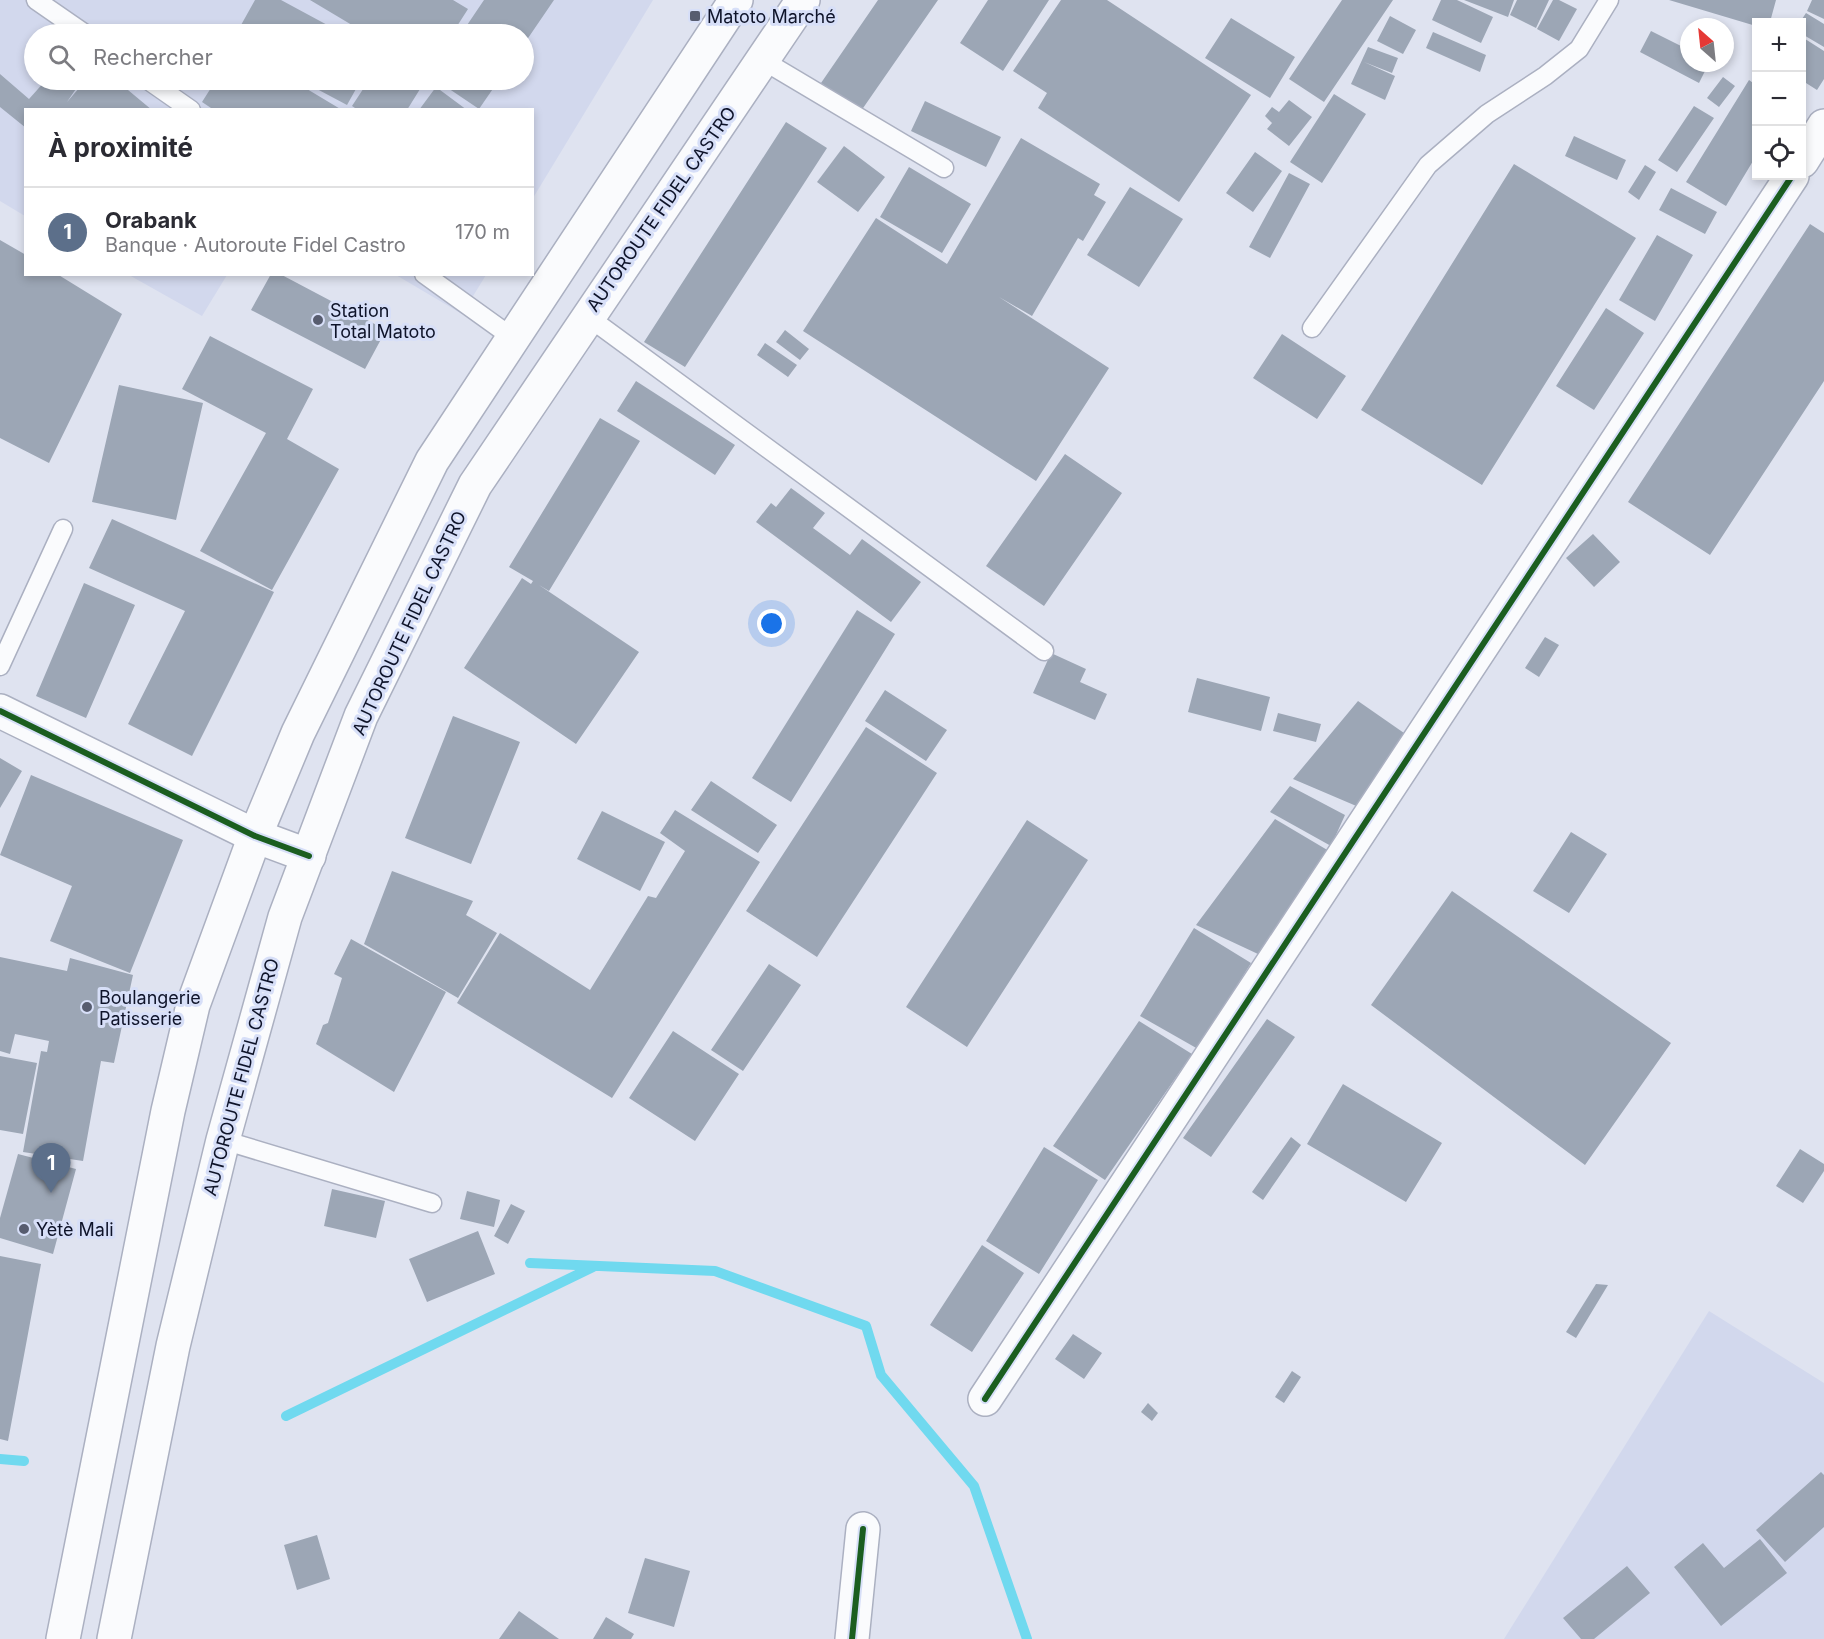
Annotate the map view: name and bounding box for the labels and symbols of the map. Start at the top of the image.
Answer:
place label: Matoto Marché [707,6,836,27]
marker: Matoto Marché [688,9,702,23]
north arrow [1680,18,1734,72]
street label: AUTOROUTE FIDEL CASTRO [582,103,740,315]
place label: Station Total Matoto [330,300,436,342]
marker: Station Total Matoto [311,313,325,327]
street label: AUTOROUTE FIDEL CASTRO [348,508,470,738]
your location [757,609,786,638]
street label: AUTOROUTE FIDEL CASTRO [199,956,283,1198]
place label: Boulangerie Patisserie [99,987,201,1029]
marker: Boulangerie Patisserie [80,1000,94,1014]
pin: 1 [32,1144,70,1193]
place label: Yètè Mali [36,1219,114,1240]
marker: Yètè Mali [17,1222,31,1236]

